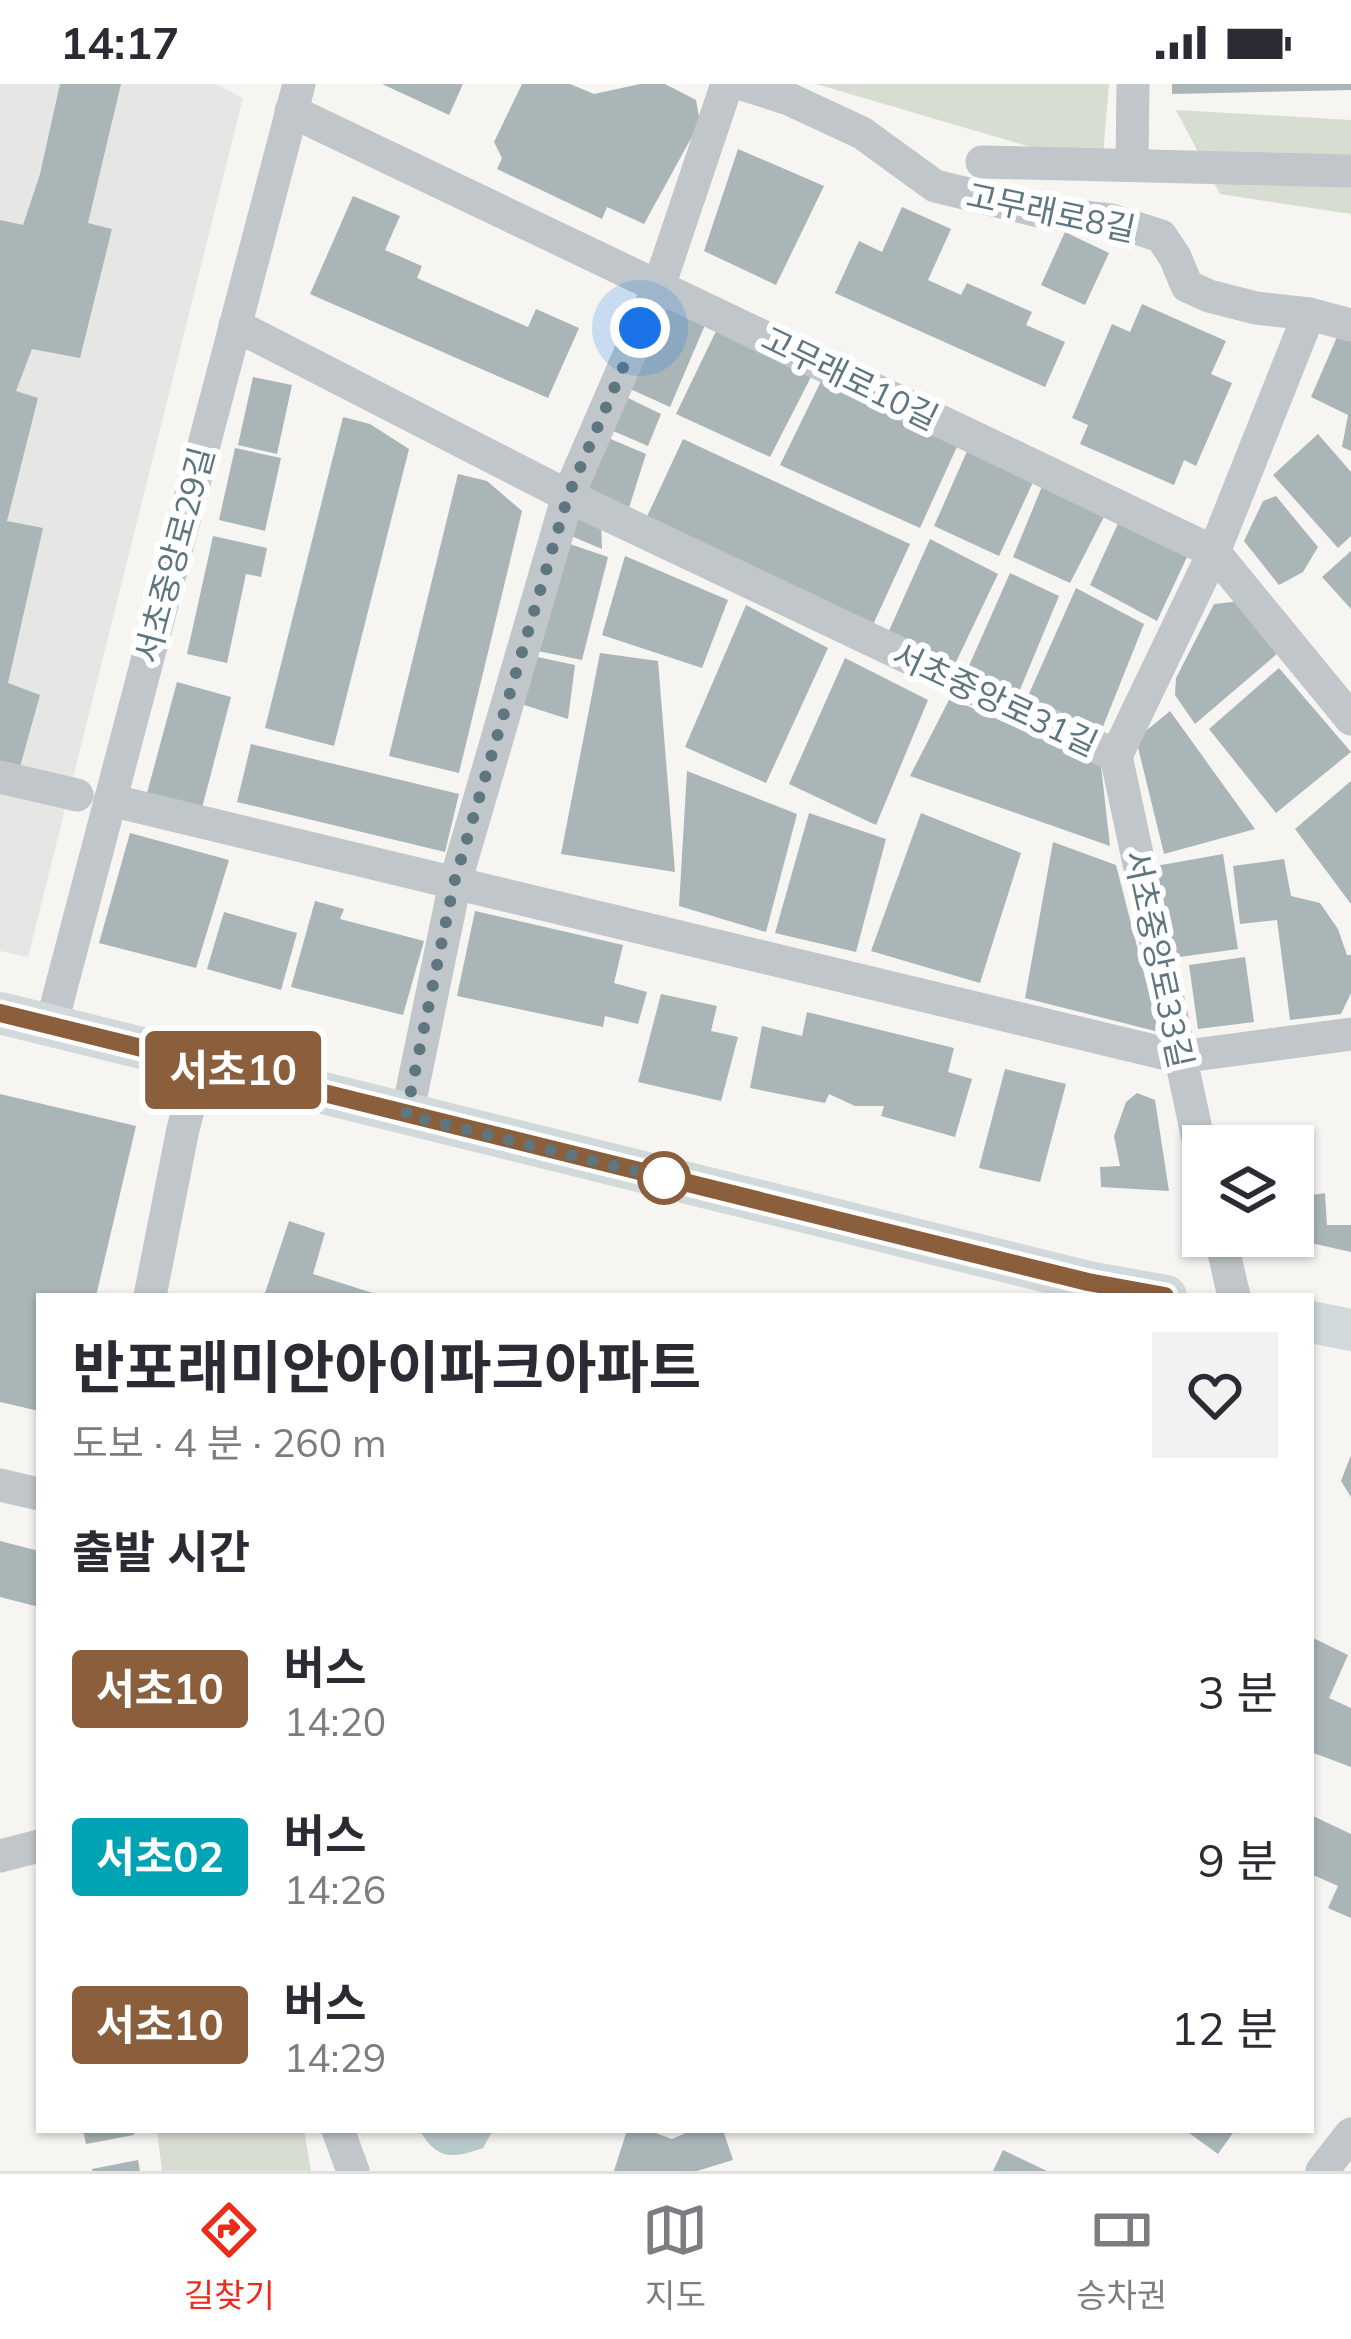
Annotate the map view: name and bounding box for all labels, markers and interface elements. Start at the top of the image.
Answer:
text: 14:17 [60,14,179,70]
street label: 고무래로8길 [963,174,1139,249]
your location [610,298,670,358]
street label: 고무래로10길 [755,317,945,438]
street label: 서초중앙로29길 [125,442,222,667]
street label: 서초중앙로31길 [886,633,1104,764]
street label: 서초중앙로33길 [1116,846,1203,1072]
line badge: 서초10 [149,1031,317,1109]
text: 서초10 [169,1043,297,1096]
map controls [1182,1125,1314,1257]
button: layers [1182,1125,1314,1257]
unlabelled marker [639,1153,689,1203]
text: 반포래미안아이파크아파트 [72,1331,701,1402]
button: heart [1152,1332,1278,1458]
text: 도보 · 4 분 · 260 m [72,1418,387,1467]
text: 출발 시간 [72,1523,250,1579]
text: 버스 [284,1639,367,1695]
text: 서초10 [96,1662,224,1715]
text: 3 분 [1198,1664,1278,1720]
text: 14:20 [284,1697,386,1746]
text: 버스 [284,1807,367,1863]
text: 서초02 [96,1830,224,1883]
text: 9 분 [1198,1832,1278,1888]
text: 14:26 [284,1865,386,1914]
text: 버스 [284,1975,367,2031]
text: 서초10 [96,1998,224,2051]
text: 12 분 [1171,2000,1278,2056]
text: 14:29 [284,2033,386,2082]
tab: 길찾기 [184,2197,275,2317]
tab: 지도 [642,2197,708,2317]
tab: 승차권 [1076,2197,1167,2317]

